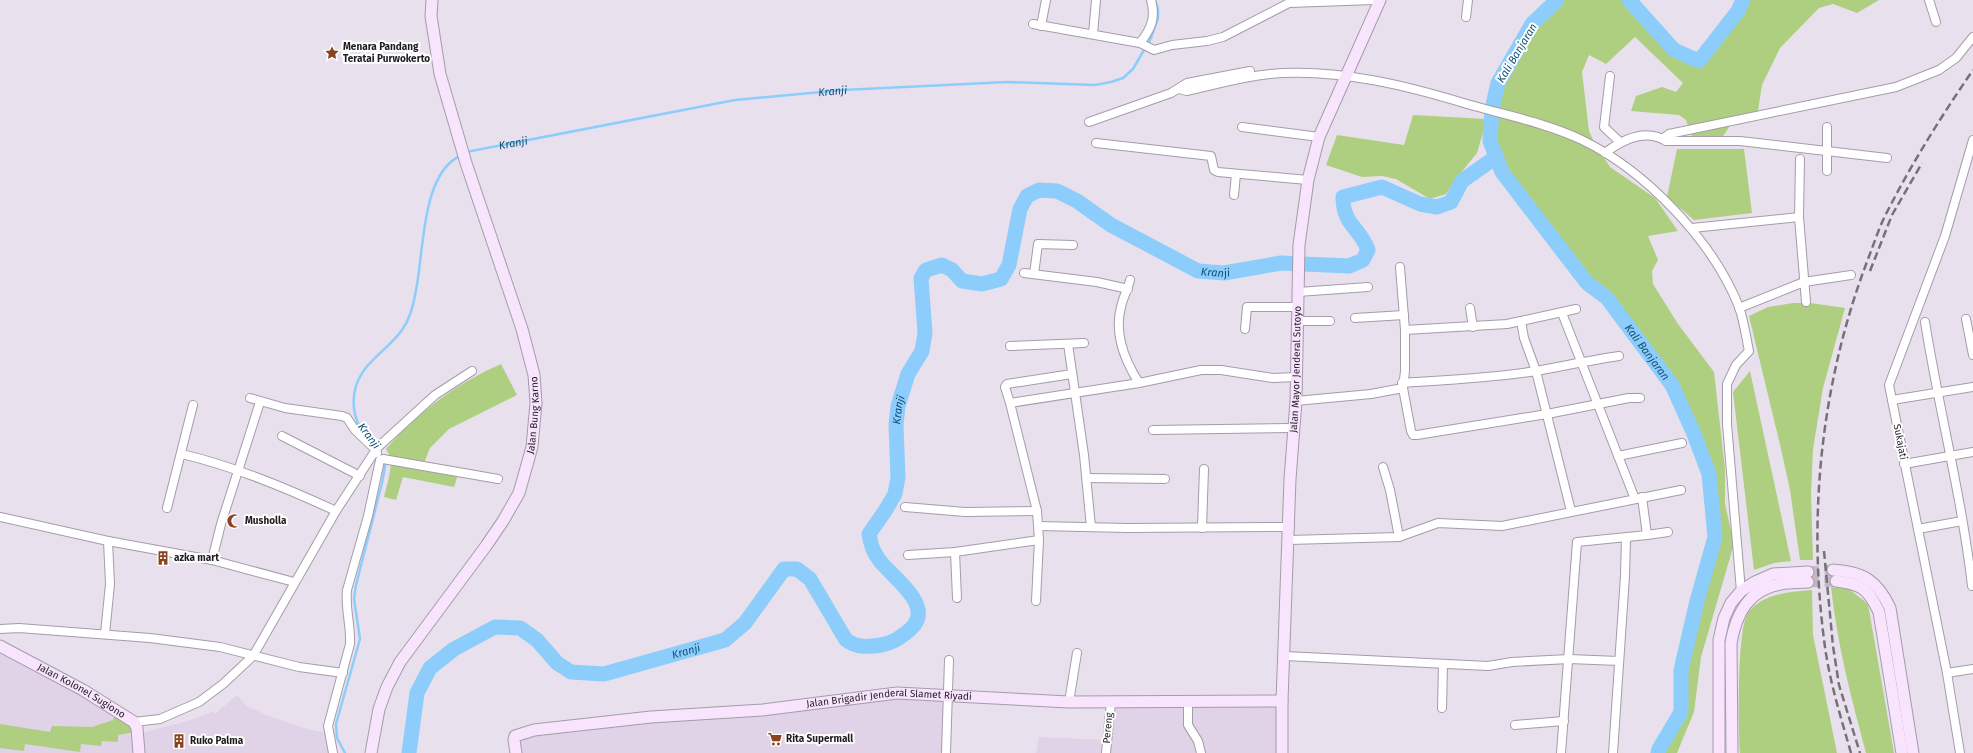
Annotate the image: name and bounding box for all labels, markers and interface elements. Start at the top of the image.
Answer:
water label: Kali Banjaran [1494,21,1540,85]
place label: Menara Pandang Teratai Purwokerto [343,41,430,65]
place icon: Menara Pandang Teratai Purwokerto [324,45,340,61]
water label: Kranji [818,83,847,99]
water label: Kranji [498,134,529,152]
water label: Kranji [1200,265,1231,280]
street label: Jalan Mayor Jenderal Sutoyo [1288,306,1304,433]
water label: Kali Banjaran [1622,321,1673,383]
street label: Jalan Bung Karno [524,376,542,455]
water label: Kranji [890,394,907,425]
water label: Kranji [355,420,383,452]
street label: Sukajati [1891,423,1909,461]
mosque icon: Musholla [226,513,242,529]
place label: Musholla [245,515,287,527]
building icon: azka mart [155,550,171,566]
place label: azka mart [174,552,219,564]
water label: Kranji [670,641,702,661]
street label: Jalan Kolonel Sugiono [35,661,128,721]
street label: Jalan Brigadir Jenderal Slamet Riyadi [806,687,972,710]
street label: Pereng [1101,711,1115,744]
supermarket icon: Rita Supermall [767,731,783,747]
building icon: Ruko Palma [171,733,187,749]
place label: Rita Supermall [786,733,853,745]
place label: Ruko Palma [190,735,244,747]

